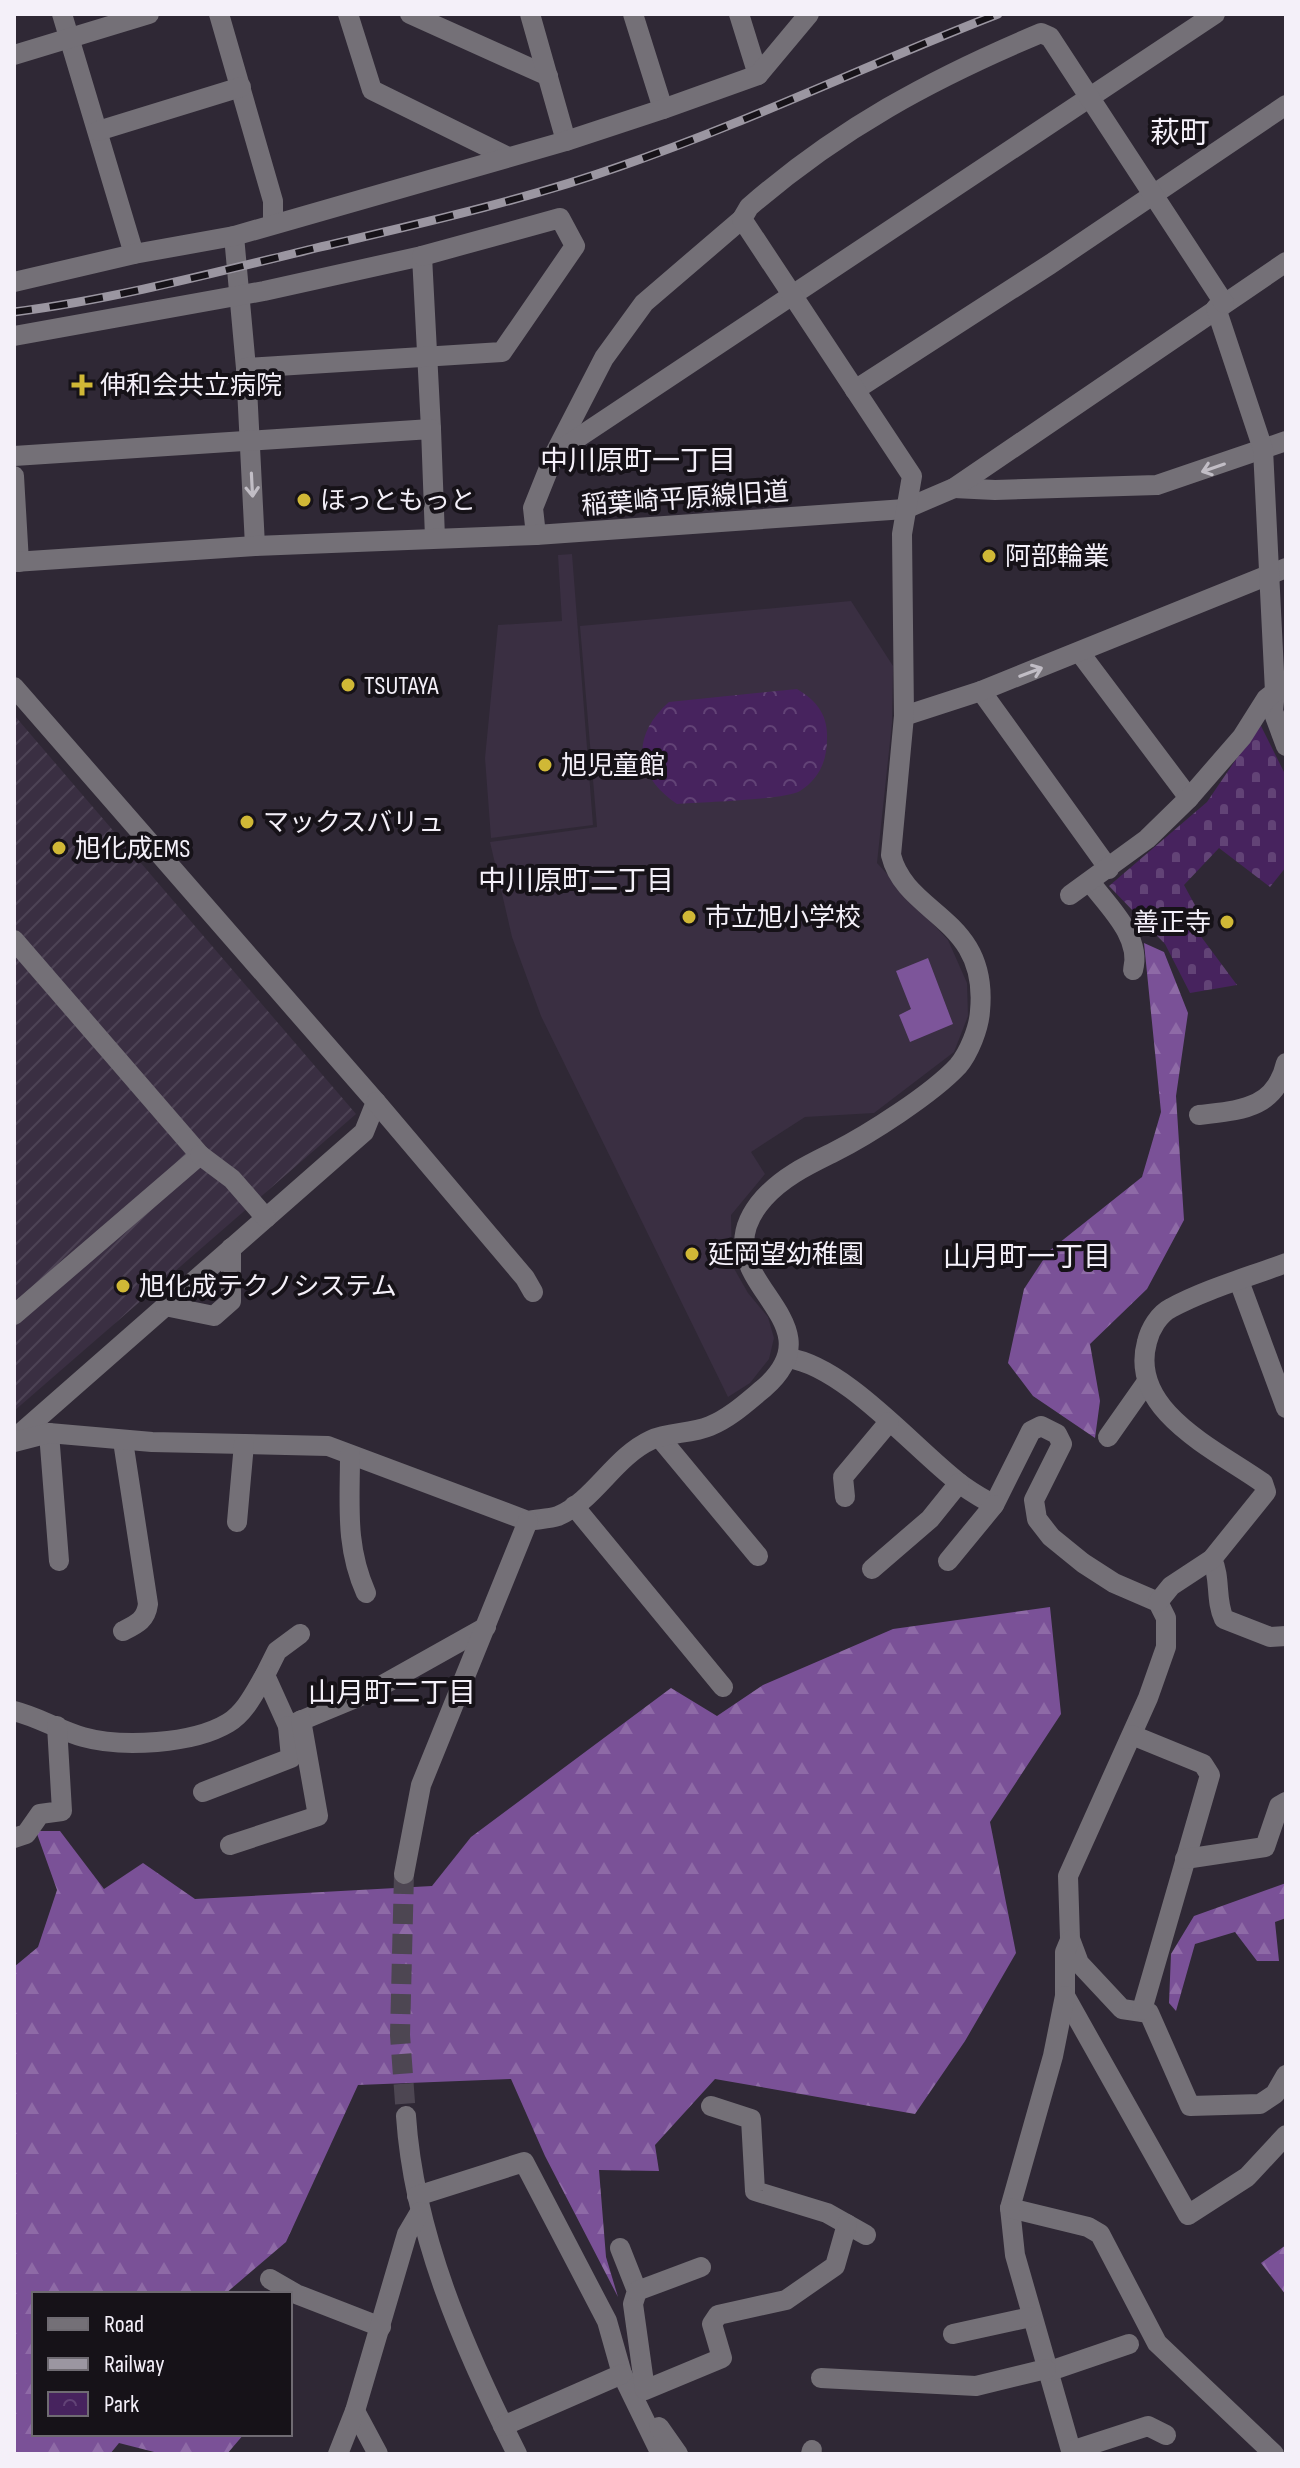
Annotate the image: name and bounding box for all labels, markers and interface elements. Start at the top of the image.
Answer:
district label: 萩町 [1150,116,1210,152]
place label: 伸和会共立病院 [100,371,282,402]
marker: 伸和会共立病院 [71,374,93,396]
district label: 中川原町一丁目 [540,445,736,478]
one-way arrow [1201,461,1226,476]
one-way arrow [245,471,260,498]
street label: 稲葉崎平原線旧道 [580,477,790,522]
place label: ほっともっと [320,486,476,517]
marker: ほっともっと [295,491,313,509]
place label: 阿部輪業 [1005,542,1109,573]
marker: 阿部輪業 [980,547,998,565]
one-way arrow [1018,664,1043,678]
place label: TSUTAYA [364,671,440,702]
marker: TSUTAYA [339,676,357,694]
place label: 旭児童館 [561,751,665,782]
marker: 旭児童館 [536,756,554,774]
place label: マックスバリュ [263,808,444,839]
marker: マックスバリュ [238,813,256,831]
place label: 旭化成EMS [75,834,190,865]
marker: 旭化成EMS [50,839,68,857]
district label: 中川原町二丁目 [478,865,674,898]
place label: 市立旭小学校 [705,903,861,934]
marker: 市立旭小学校 [680,908,698,926]
place label: 善正寺 [1133,908,1211,939]
marker: 善正寺 [1218,913,1236,931]
place label: 延岡望幼稚園 [708,1240,864,1271]
district label: 山月町一丁目 [943,1241,1111,1274]
marker: 延岡望幼稚園 [683,1245,701,1263]
place label: 旭化成テクノシステム [139,1272,397,1303]
marker: 旭化成テクノシステム [114,1277,132,1295]
district label: 山月町二丁目 [308,1677,476,1710]
legend [32,2292,292,2436]
text: Road [104,2310,144,2339]
text: Railway [104,2350,164,2379]
text: Park [104,2390,139,2419]

